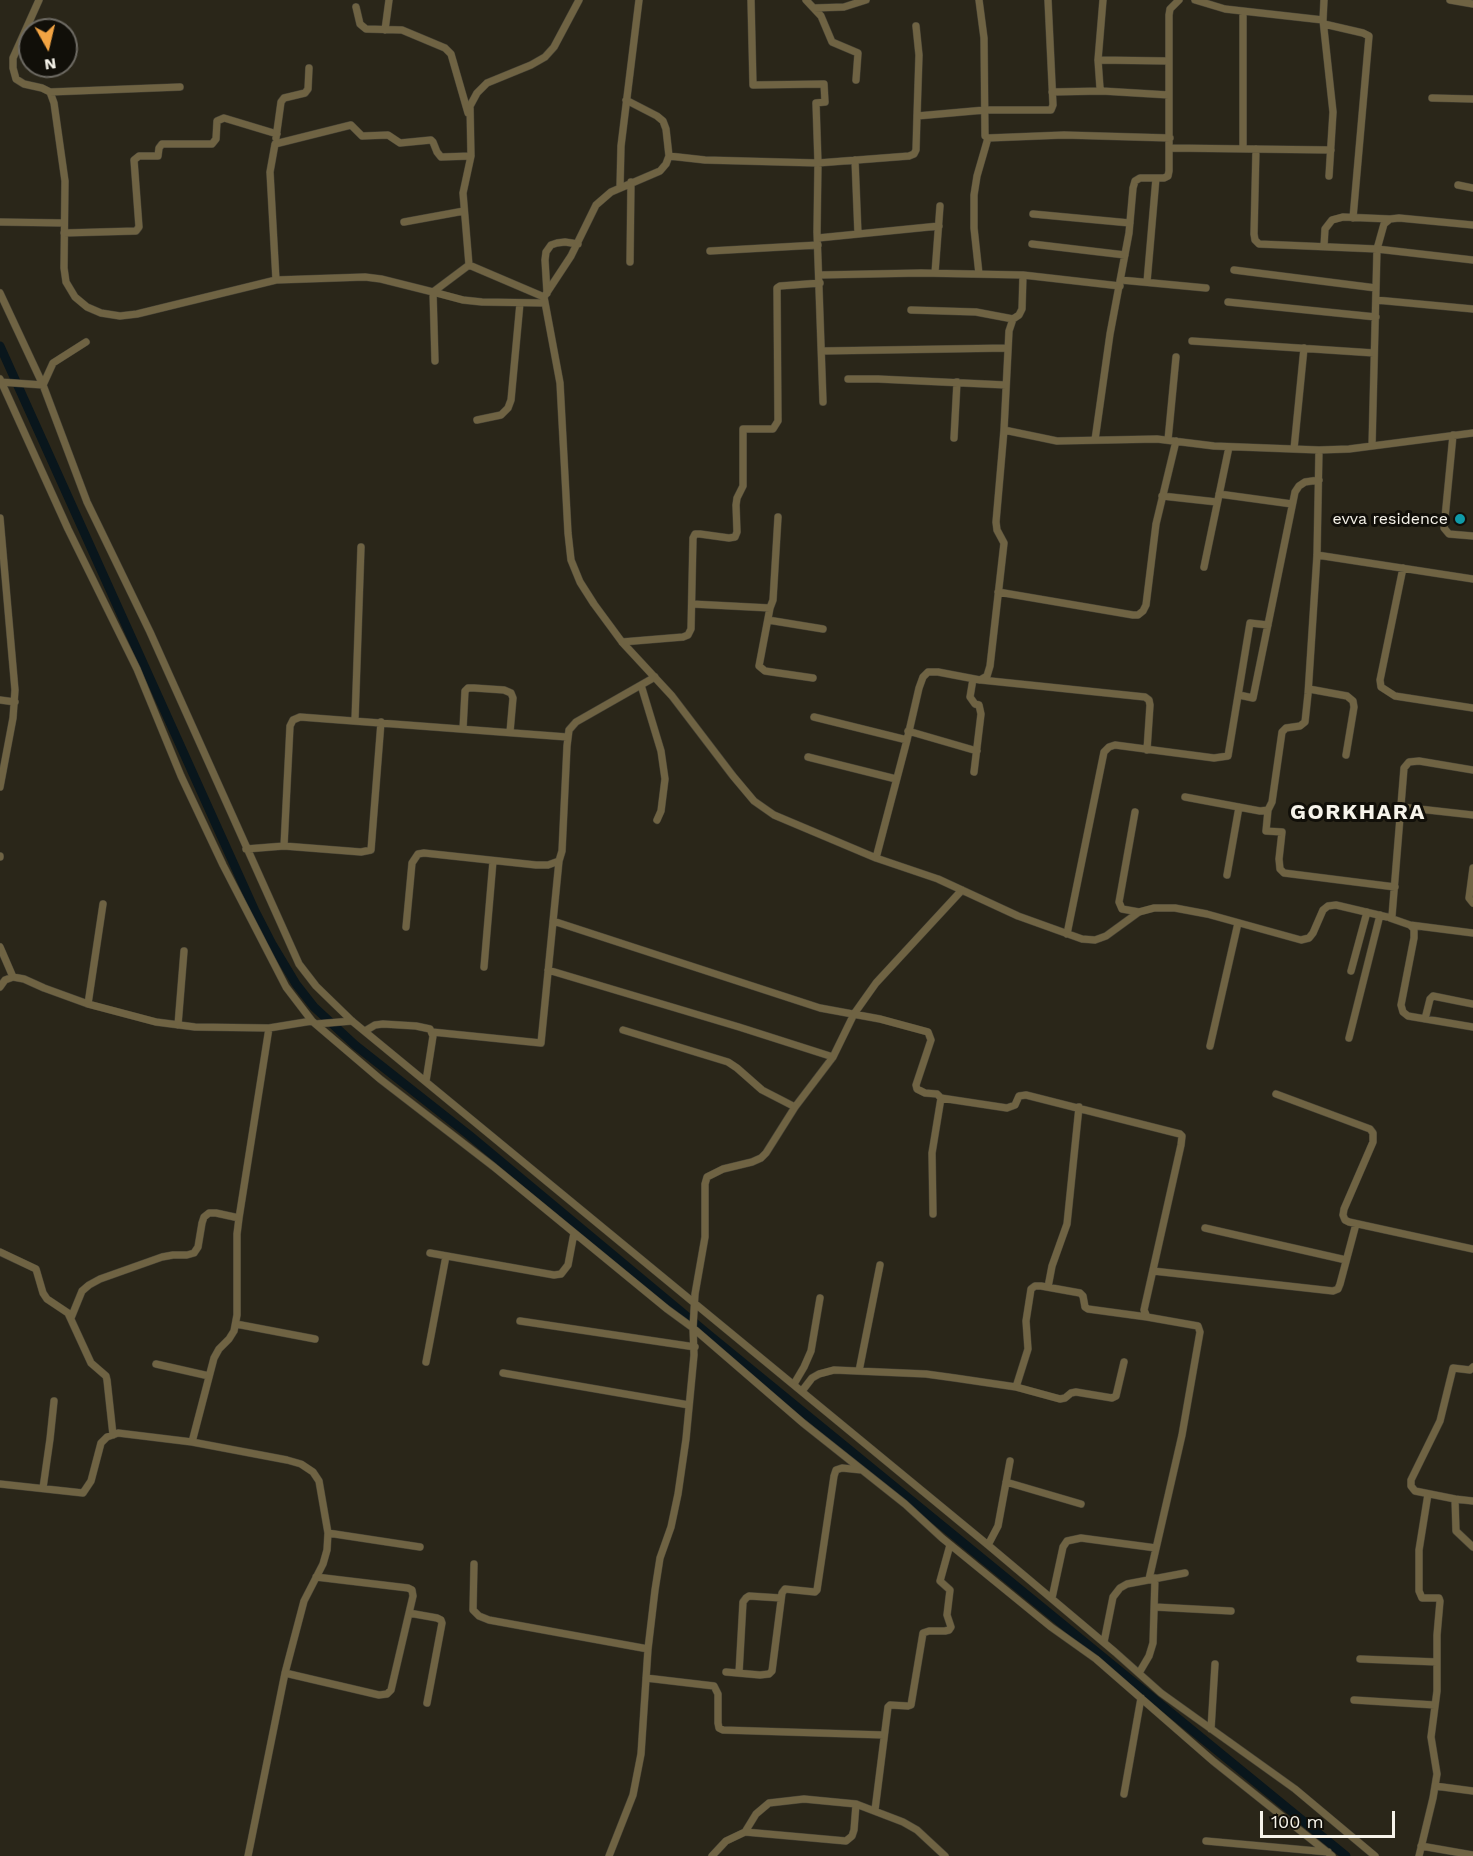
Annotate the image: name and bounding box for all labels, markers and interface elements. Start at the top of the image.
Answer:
north arrow [18,18,78,78]
text: N [43,54,57,75]
place label: evva residence [1332,509,1448,529]
marker: evva residence [1453,512,1467,526]
district label: GORKHARA [1290,800,1426,826]
scale bar [1263,1799,1398,1837]
text: 100 m [1271,1811,1324,1832]

